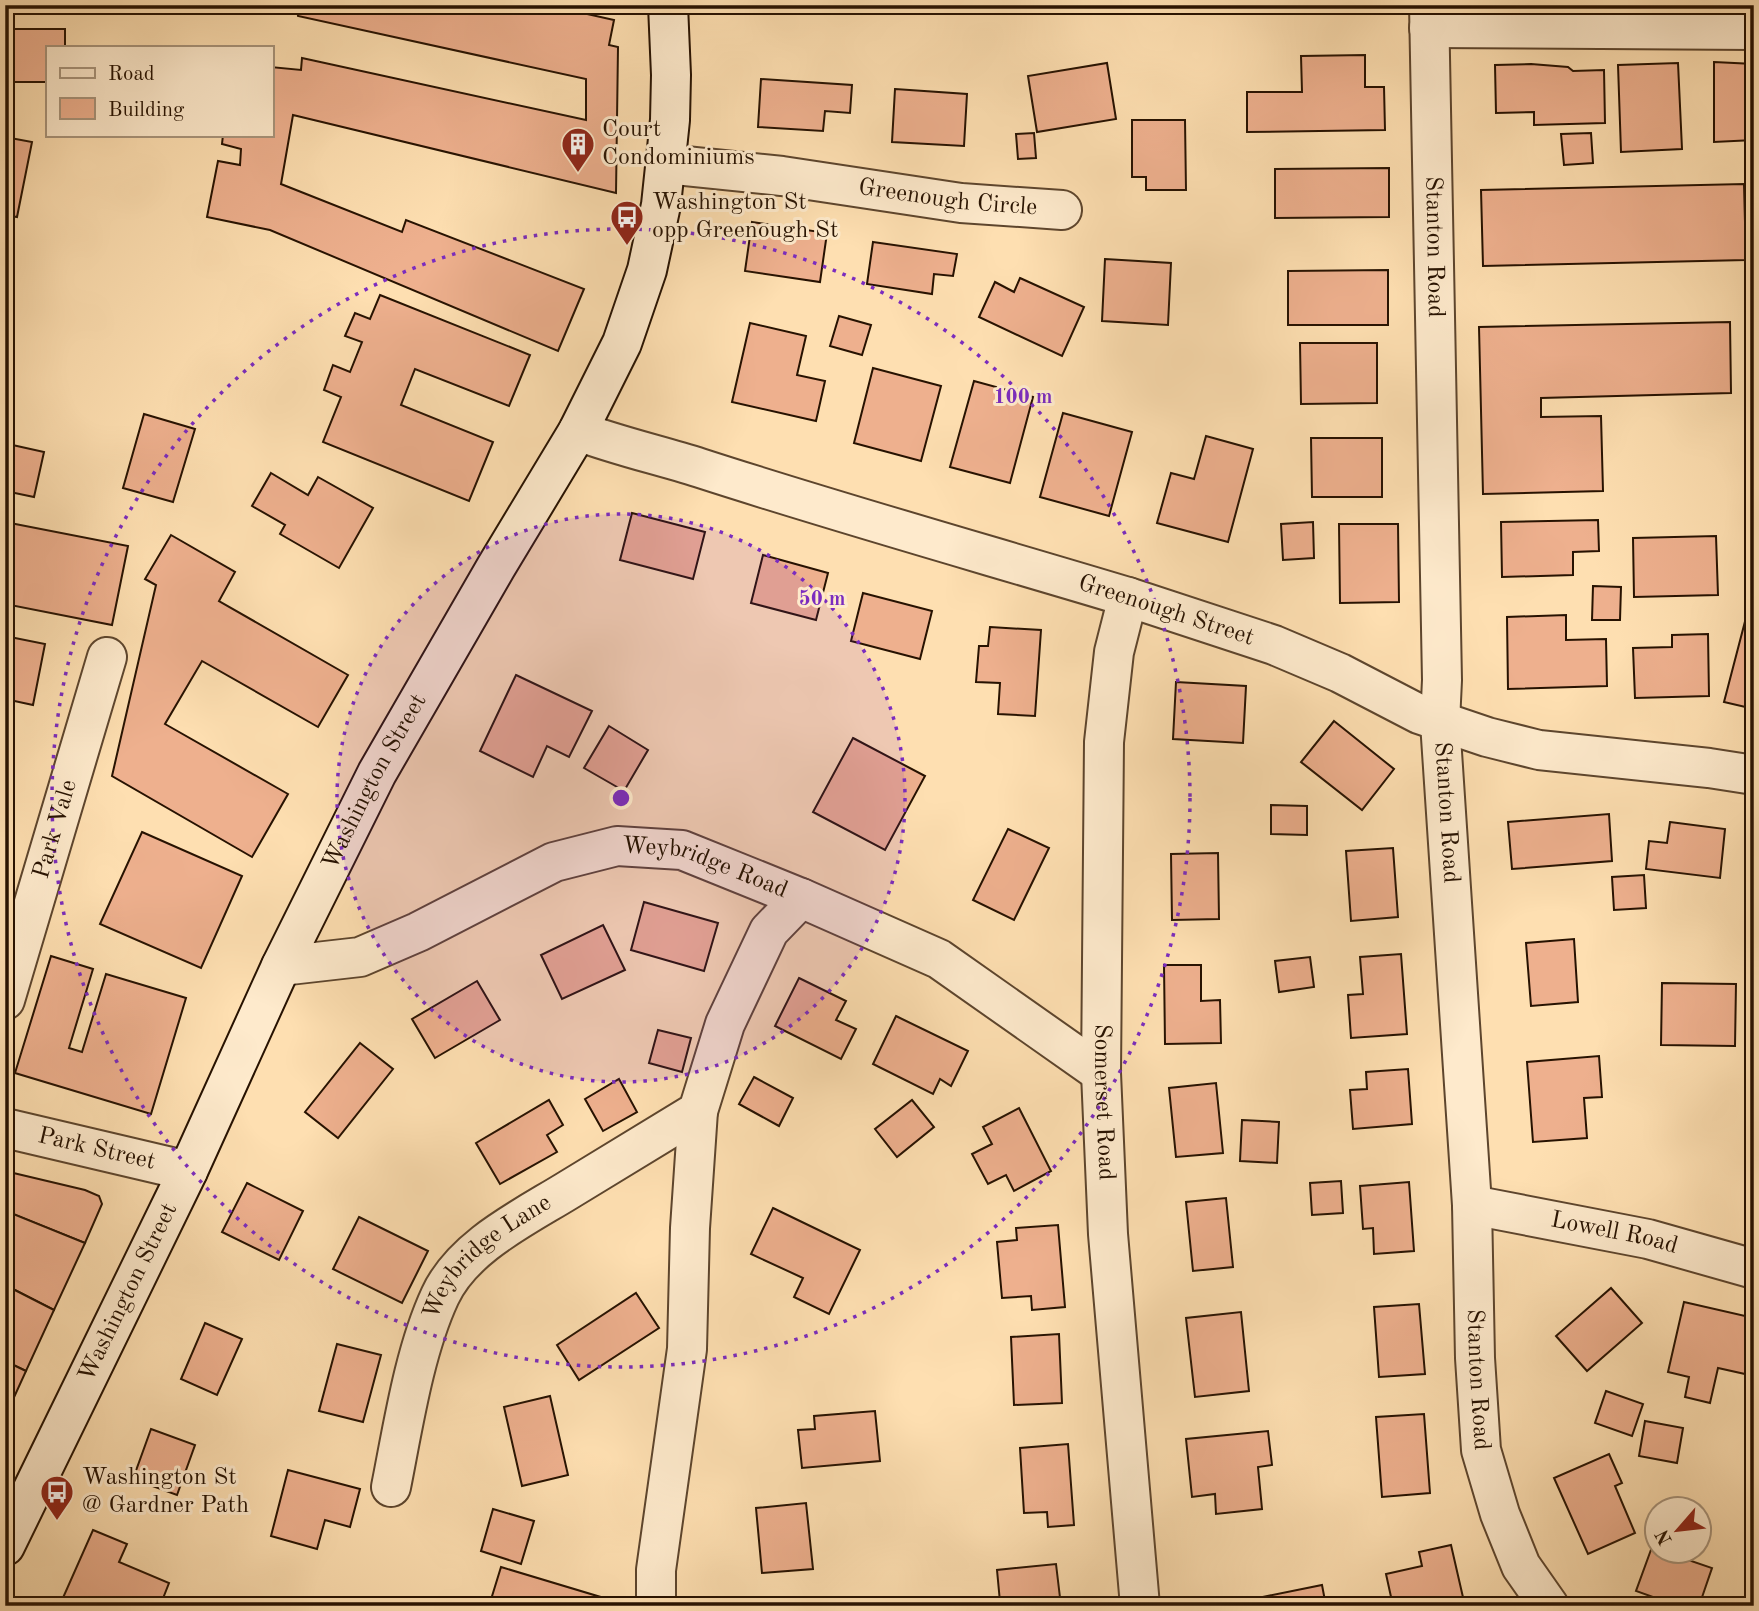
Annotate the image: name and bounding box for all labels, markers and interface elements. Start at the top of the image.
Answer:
legend [46,46,273,136]
text: Road [108,64,155,85]
text: Building [108,100,185,121]
place label: Court Condominiums [602,118,755,170]
building icon: Court Condominiums [559,125,597,174]
street label: Greenough Circle [857,176,1038,220]
street label: Stanton Road [1420,176,1447,318]
place label: Washington St opp Greenough St [652,191,838,243]
bus stop icon: Washington St opp Greenough St [608,198,646,247]
text: 100 m [993,387,1053,408]
street label: Greenough Street [1075,571,1257,651]
text: 50 m [798,589,846,610]
street label: Washington Street [319,690,432,874]
street label: Stanton Road [1429,741,1463,884]
street label: Park Vale [30,777,82,882]
centre of rings [609,786,633,810]
street label: Weybridge Road [621,834,791,903]
street label: Somerset Road [1089,1024,1118,1181]
street label: Park Street [35,1124,158,1175]
street label: Weybridge Lane [419,1191,556,1323]
street label: Washington Street [75,1200,182,1386]
street label: Lowell Road [1549,1208,1681,1259]
street label: Stanton Road [1462,1309,1493,1451]
place label: Washington St @ Gardner Path [82,1466,249,1518]
bus stop icon: Washington St @ Gardner Path [38,1473,76,1522]
north arrow [1644,1496,1714,1566]
text: N [1653,1526,1677,1548]

